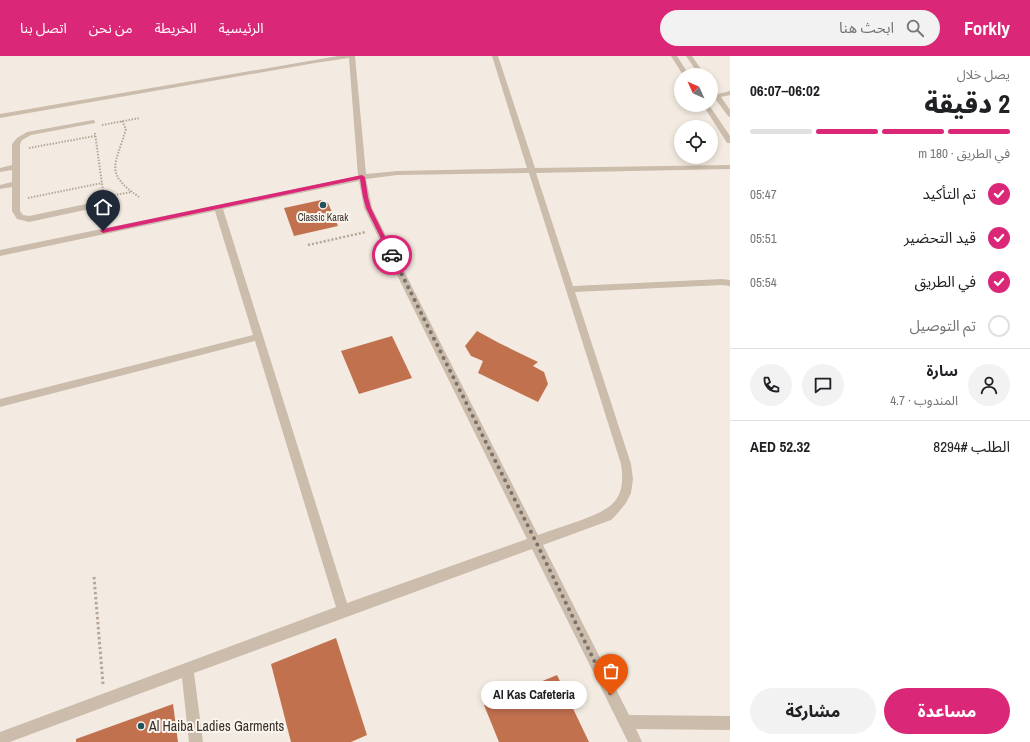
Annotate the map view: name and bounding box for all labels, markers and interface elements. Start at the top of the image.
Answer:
search box [660,10,940,46]
text: Forkly [964,15,1010,41]
text: ابحث هنا [839,17,894,38]
icon: search [904,17,926,39]
text: اتصل بنا [20,19,67,37]
text: من نحن [89,19,133,37]
text: الخريطة [155,19,196,37]
text: الرئيسية [218,19,264,37]
text: يصل خلال [957,66,1010,83]
north arrow [674,68,718,112]
map controls [674,68,718,164]
text: 06:02–06:07 [750,80,820,101]
text: 2 دقيقة [924,86,1010,121]
button: locate [674,120,718,164]
text: في الطريق · 180 m [918,145,1010,162]
text: تم التأكيد [923,183,976,204]
icon: check [988,183,1010,205]
text: 05:47 [750,186,777,203]
pin [86,190,120,231]
icon: home [92,196,114,218]
marker: Classic Karak [318,200,328,210]
place label: Classic Karak [298,211,349,224]
text: قيد التحضير [904,227,976,248]
icon: check [988,227,1010,249]
text: 05:51 [750,230,777,247]
courier [372,235,412,275]
icon: car [381,244,403,266]
text: في الطريق [915,271,976,292]
icon: check [988,271,1010,293]
text: 05:54 [750,274,777,291]
text: تم التوصيل [909,315,976,336]
text: سارة [926,360,958,381]
button: phone [750,364,792,406]
button: chat [802,364,844,406]
button: person [968,364,1010,406]
text: المندوب · 4.7 [890,392,958,409]
text: AED 52.32 [750,436,810,457]
text: الطلب #8294 [933,436,1010,457]
pin [594,654,628,695]
icon: bag [600,660,622,682]
callout: Al Kas Cafeteria [481,681,587,709]
text: Al Kas Cafeteria [493,686,575,703]
button: مشاركة [750,688,876,734]
button: مساعدة [884,688,1010,734]
place label: Al Haiba Ladies Garments [148,717,285,735]
marker: Al Haiba Ladies Garments [136,721,146,731]

